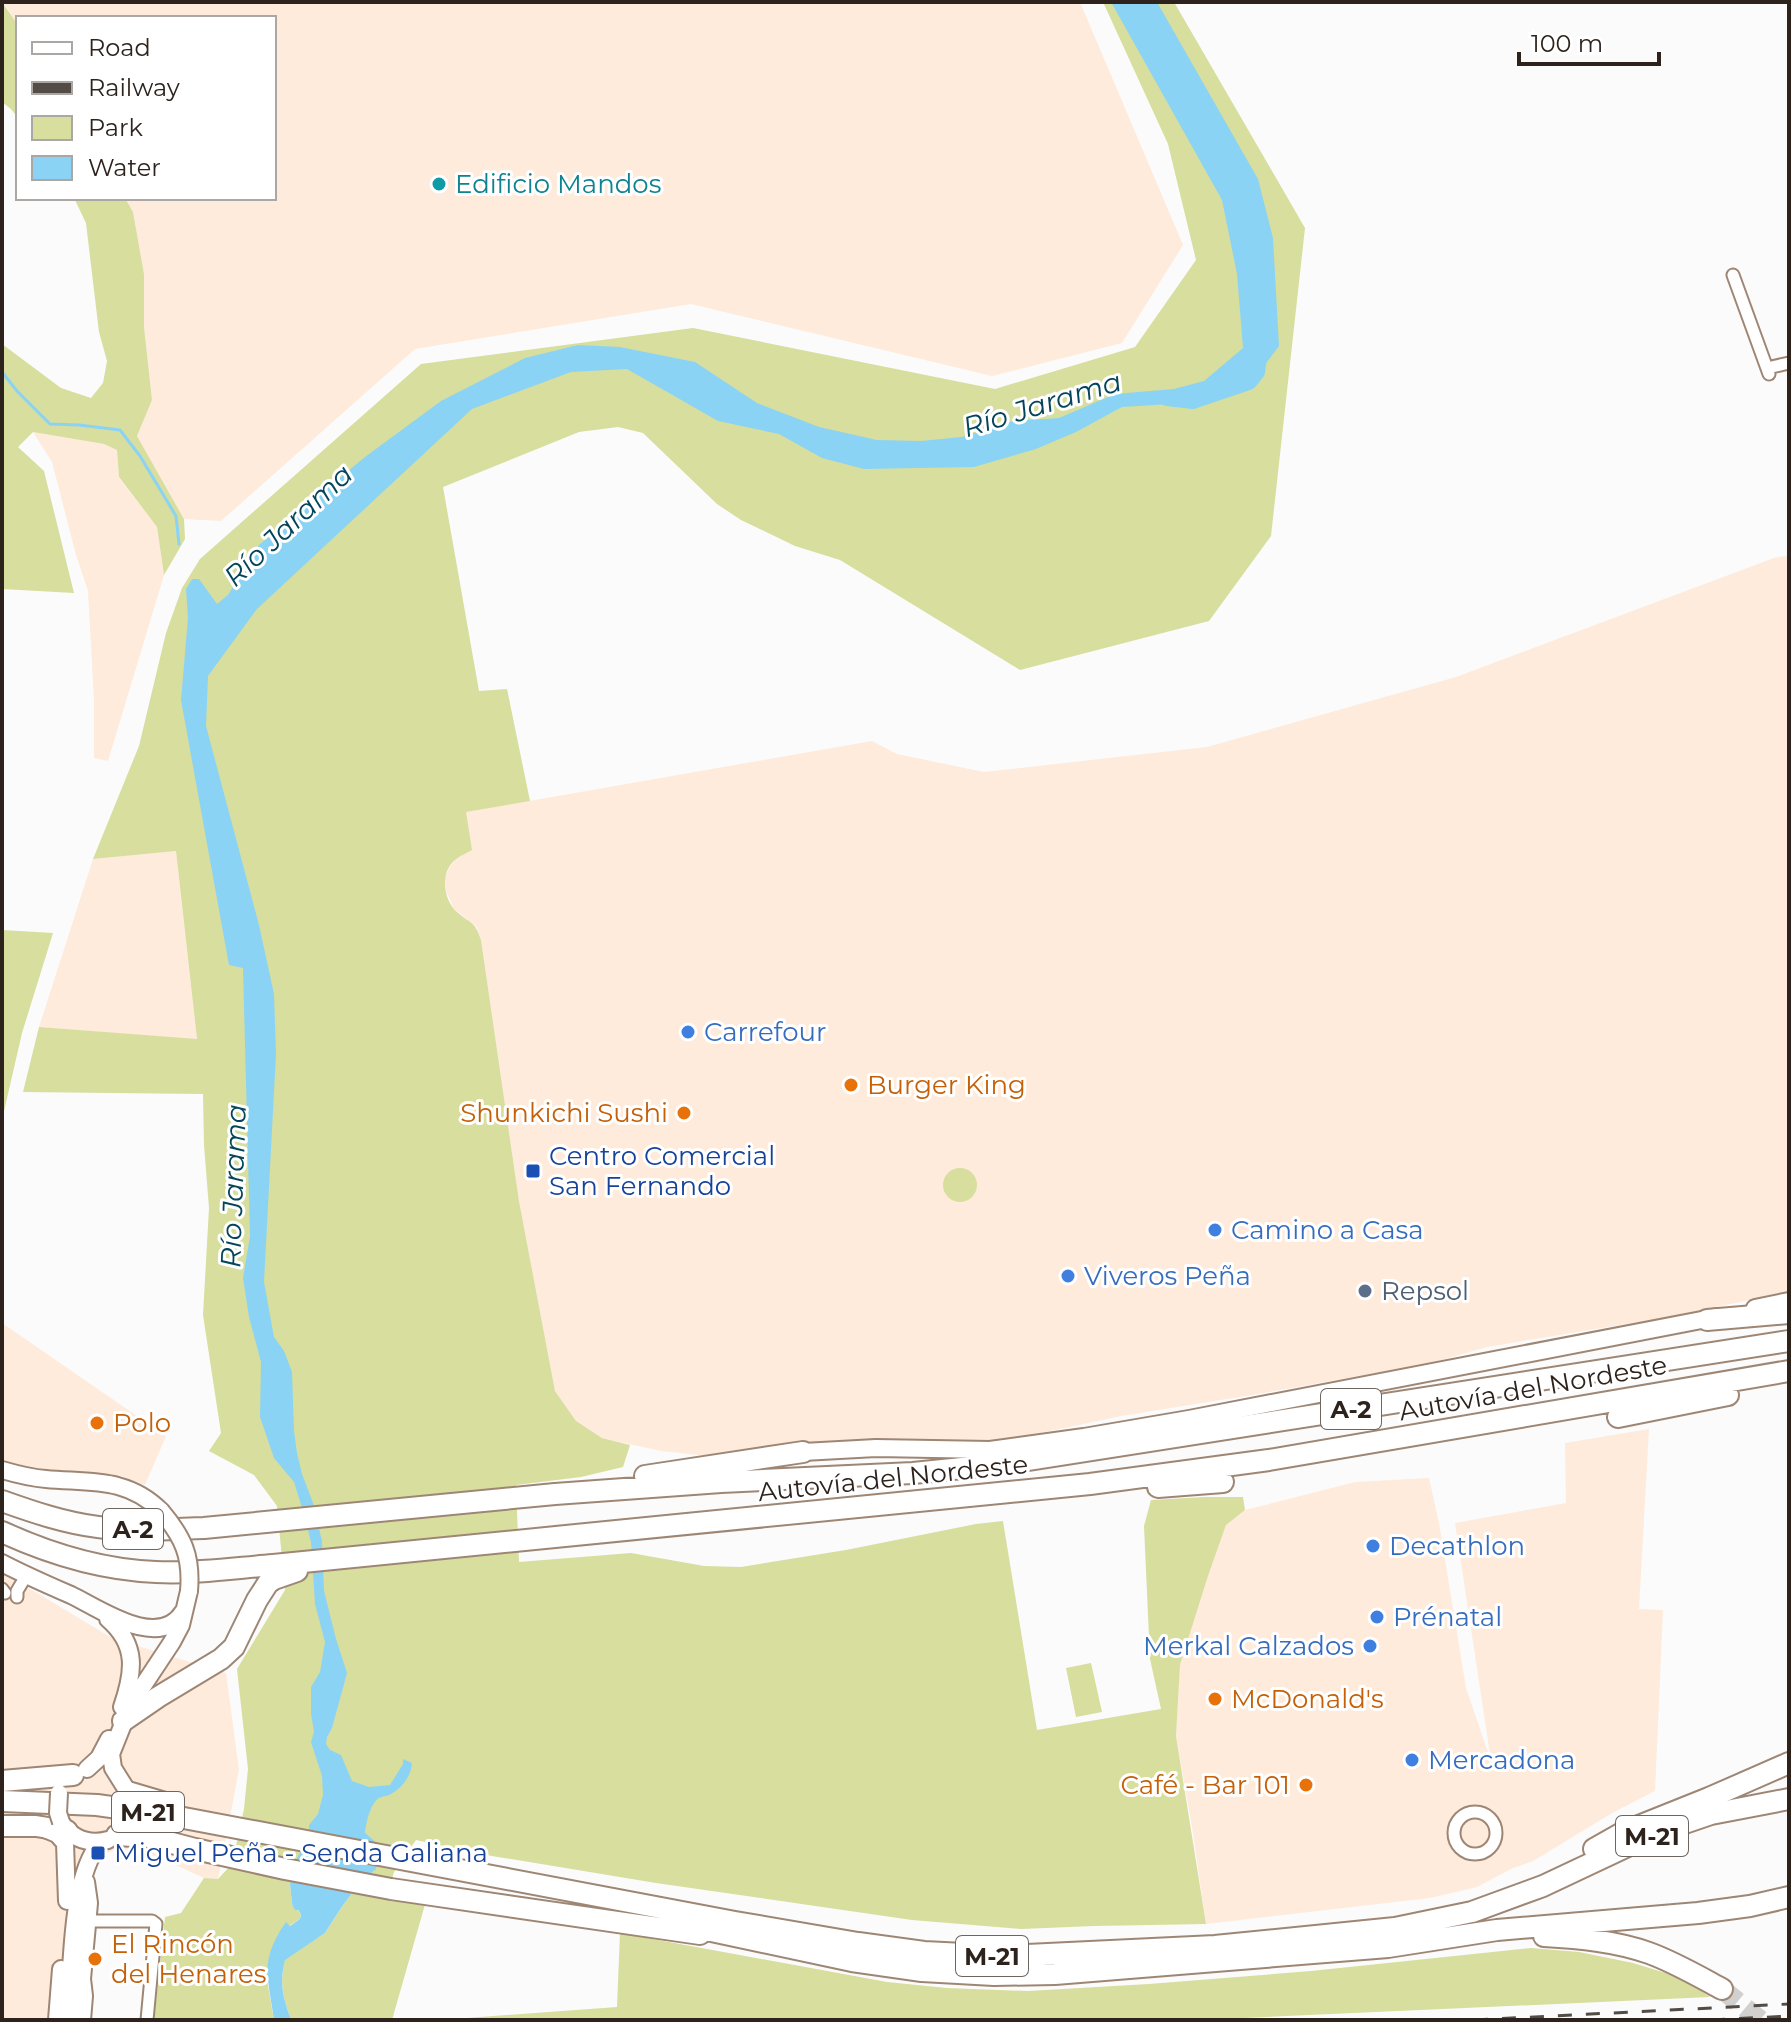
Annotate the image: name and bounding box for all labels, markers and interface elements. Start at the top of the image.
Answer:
legend [16,16,276,200]
scale bar [1519,16,1659,66]
text: 100 m [1531,29,1603,58]
text: Road [88,33,151,62]
text: Railway [88,73,180,102]
text: Park [88,113,143,142]
text: Water [88,153,161,182]
place label: Edificio Mandos [455,168,661,200]
marker: Edificio Mandos [430,175,448,193]
water label: Río Jarama [959,364,1125,444]
water label: Río Jarama [216,457,360,593]
place label: Carrefour [704,1016,826,1048]
marker: Carrefour [679,1023,697,1041]
place label: Burger King [867,1069,1026,1101]
marker: Burger King [842,1076,860,1094]
place label: Shunkichi Sushi [460,1097,668,1129]
water label: Río Jarama [213,1104,253,1268]
marker: Shunkichi Sushi [675,1104,693,1122]
place label: Centro Comercial San Fernando [549,1140,775,1202]
marker: Centro Comercial San Fernando [524,1162,542,1180]
place label: Camino a Casa [1231,1214,1424,1246]
marker: Camino a Casa [1206,1221,1224,1239]
place label: Viveros Peña [1084,1260,1251,1292]
marker: Viveros Peña [1059,1267,1077,1285]
place label: Repsol [1381,1275,1469,1307]
marker: Repsol [1356,1282,1374,1300]
street label: Autovía del Nordeste [1397,1349,1669,1427]
road number: A-2 [1321,1389,1381,1429]
place label: Polo [113,1407,171,1439]
marker: Polo [88,1414,106,1432]
street label: Autovía del Nordeste [756,1448,1030,1508]
road number: A-2 [103,1509,163,1549]
place label: Decathlon [1389,1530,1525,1562]
marker: Decathlon [1364,1537,1382,1555]
place label: Prénatal [1393,1601,1502,1633]
marker: Prénatal [1368,1608,1386,1626]
place label: Merkal Calzados [1143,1630,1354,1662]
marker: Merkal Calzados [1361,1637,1379,1655]
place label: McDonald's [1231,1683,1384,1715]
marker: McDonald's [1206,1690,1224,1708]
place label: Mercadona [1428,1744,1575,1776]
marker: Mercadona [1403,1751,1421,1769]
place label: Café - Bar 101 [1120,1769,1290,1801]
marker: Café - Bar 101 [1297,1776,1315,1794]
road number: M-21 [112,1792,184,1832]
road number: M-21 [1616,1816,1688,1856]
place label: Miguel Peña - Senda Galiana [114,1837,488,1869]
marker: Miguel Peña - Senda Galiana [89,1844,107,1862]
place label: El Rincón del Henares [111,1928,266,1990]
road number: M-21 [956,1936,1028,1976]
marker: El Rincón del Henares [86,1950,104,1968]

